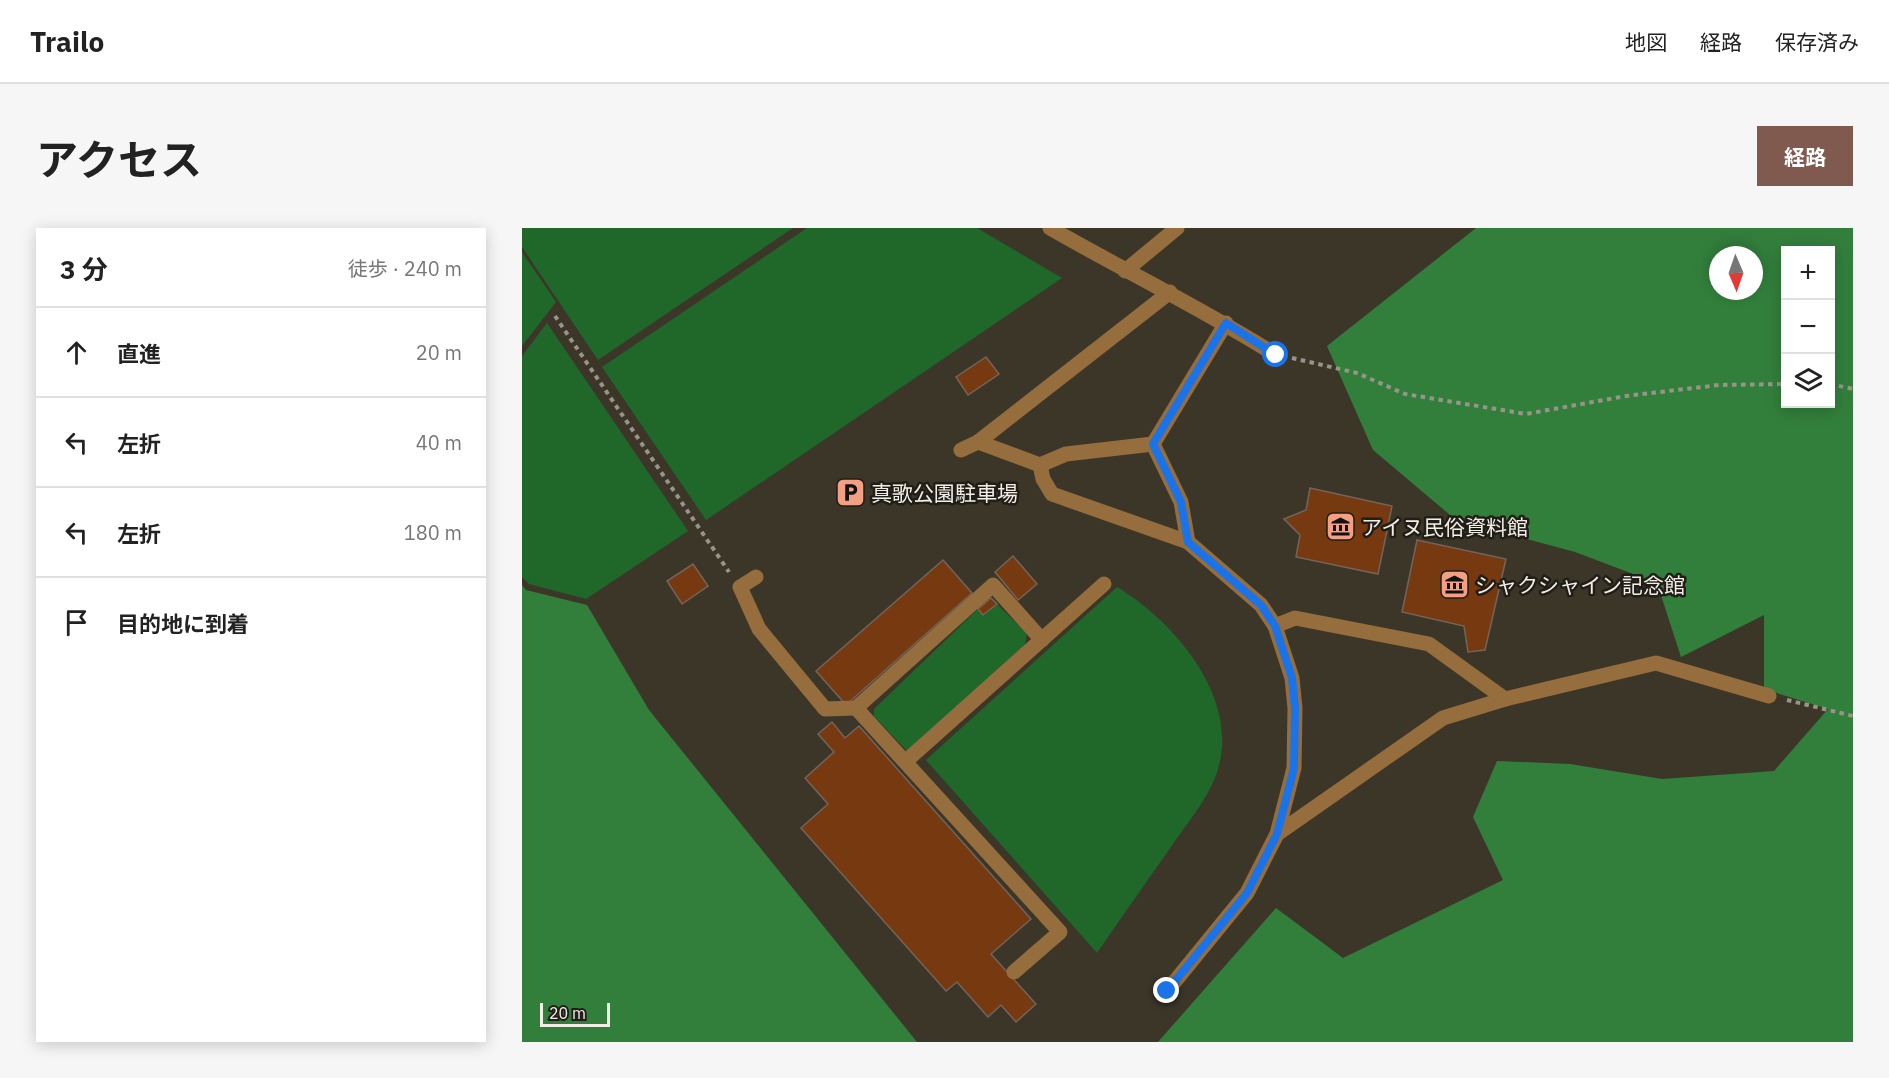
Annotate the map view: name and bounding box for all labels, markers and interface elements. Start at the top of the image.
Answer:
text: Trailo [30,23,104,60]
text: 地図 [1625,28,1667,56]
text: 経路 [1700,28,1742,56]
text: 保存済み [1775,28,1859,56]
button: 経路 [1757,126,1853,186]
text: アクセス [36,132,202,187]
north arrow [1709,246,1763,300]
map controls [1781,246,1835,408]
button: + [1781,246,1835,300]
text: 3 分 [60,252,108,286]
text: 徒歩 · 240 m [348,255,462,282]
button: − [1781,300,1835,354]
icon: ahead [60,336,93,369]
text: 直進 [117,339,161,368]
text: 20 m [416,339,462,366]
route start [1262,341,1288,367]
button: layers [1781,354,1835,408]
icon: left [60,426,93,459]
text: 左折 [117,429,161,458]
text: 40 m [416,429,462,456]
parking icon: 真歌公園駐車場 [834,477,866,509]
place label: 真歌公園駐車場 [871,479,1018,507]
museum icon: アイヌ民俗資料館 [1324,511,1356,543]
place label: アイヌ民俗資料館 [1361,513,1528,541]
icon: left [60,516,93,549]
text: 左折 [117,519,161,548]
text: 180 m [404,519,462,546]
museum icon: シャクシャイン記念館 [1438,569,1470,601]
place label: シャクシャイン記念館 [1475,571,1685,599]
icon: arrive [60,606,93,639]
text: 目的地に到着 [117,609,249,638]
route end [1153,977,1179,1003]
scale bar [540,1000,610,1028]
text: 20 m [549,1003,586,1023]

